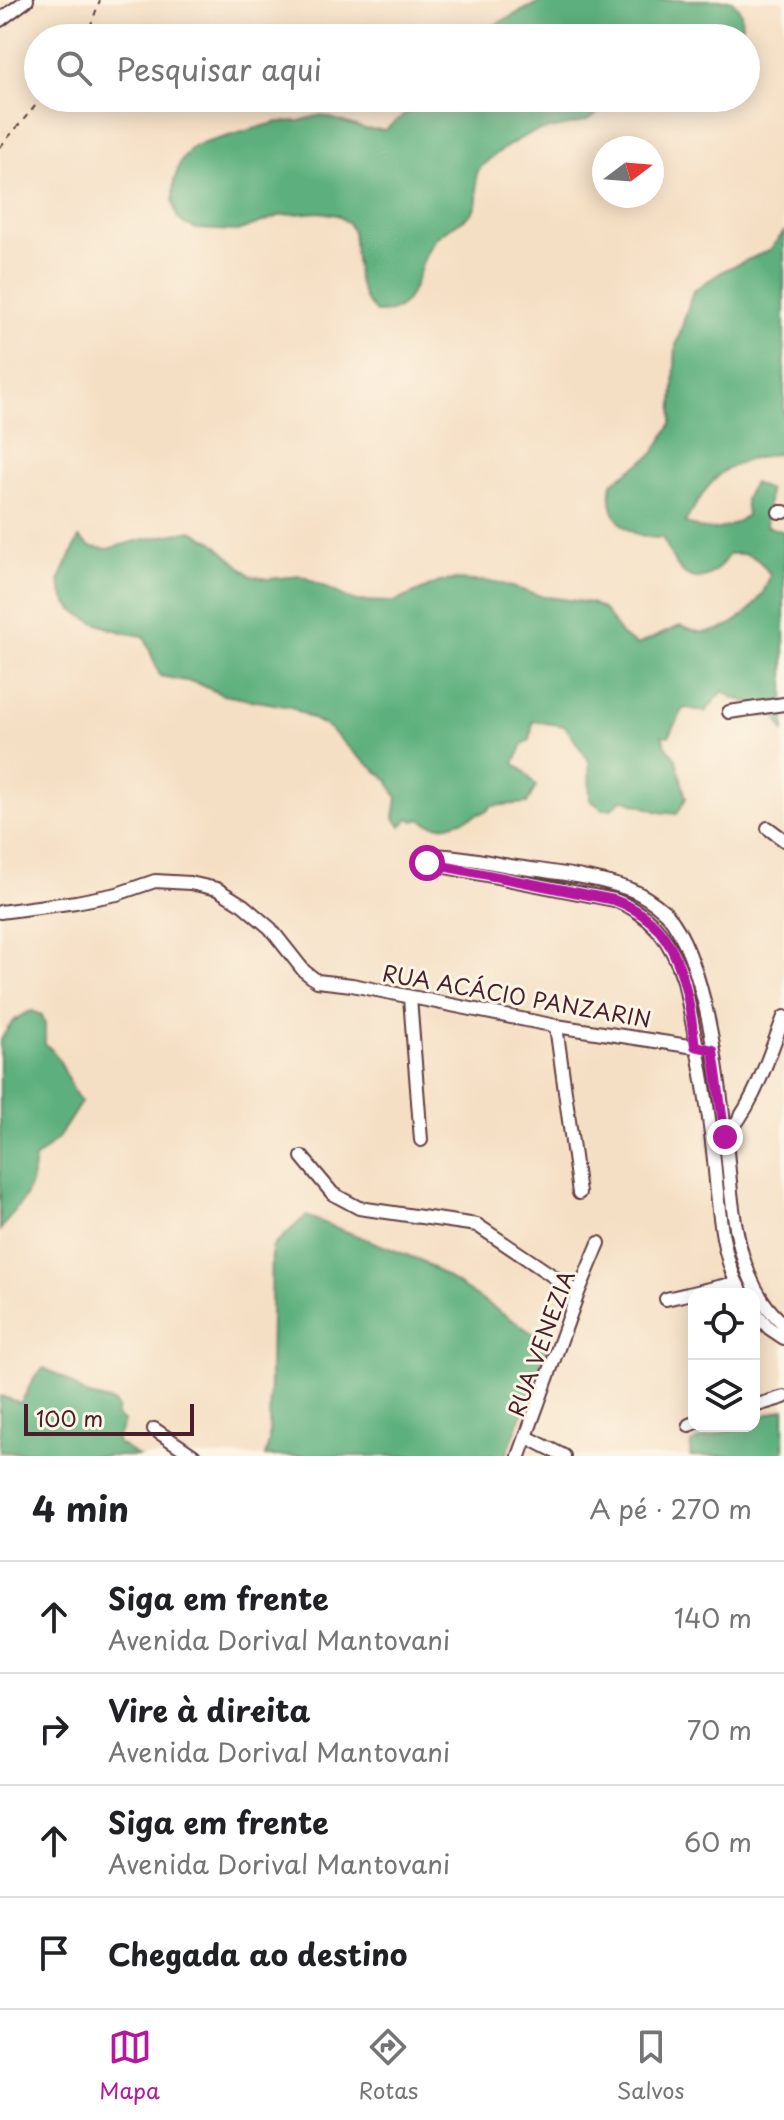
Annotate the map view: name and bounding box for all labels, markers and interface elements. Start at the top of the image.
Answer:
search box [24,24,760,112]
icon: search [52,46,96,90]
text: Pesquisar aqui [116,46,322,91]
north arrow [592,136,664,208]
route start [409,845,445,881]
street label: RUA ACÁCIO PANZARIN [380,955,654,1035]
route end [707,1119,743,1155]
street label: RUA VENEZIA [498,1265,582,1421]
map controls [688,1288,760,1432]
button: locate [688,1288,760,1360]
button: layers [688,1360,760,1432]
scale bar [24,1400,194,1436]
text: 100 m [36,1401,103,1434]
text: 4 min [32,1482,129,1534]
text: A pé · 270 m [590,1489,752,1528]
text: Siga em frente [108,1575,329,1620]
icon: ahead [32,1595,76,1639]
text: 140 m [674,1598,752,1637]
text: Avenida Dorival Mantovani [108,1620,450,1659]
text: Vire à direita [108,1687,310,1732]
icon: right [32,1707,76,1751]
text: 70 m [687,1710,752,1749]
text: Avenida Dorival Mantovani [108,1732,450,1771]
text: Siga em frente [108,1799,329,1844]
icon: ahead [32,1819,76,1863]
text: 60 m [684,1822,752,1861]
text: Avenida Dorival Mantovani [108,1844,450,1883]
icon: arrive [32,1931,76,1975]
text: Chegada ao destino [108,1931,407,1976]
tab: Mapa [99,2025,160,2106]
tab: Rotas [359,2025,418,2106]
tab: Salvos [617,2025,685,2106]

